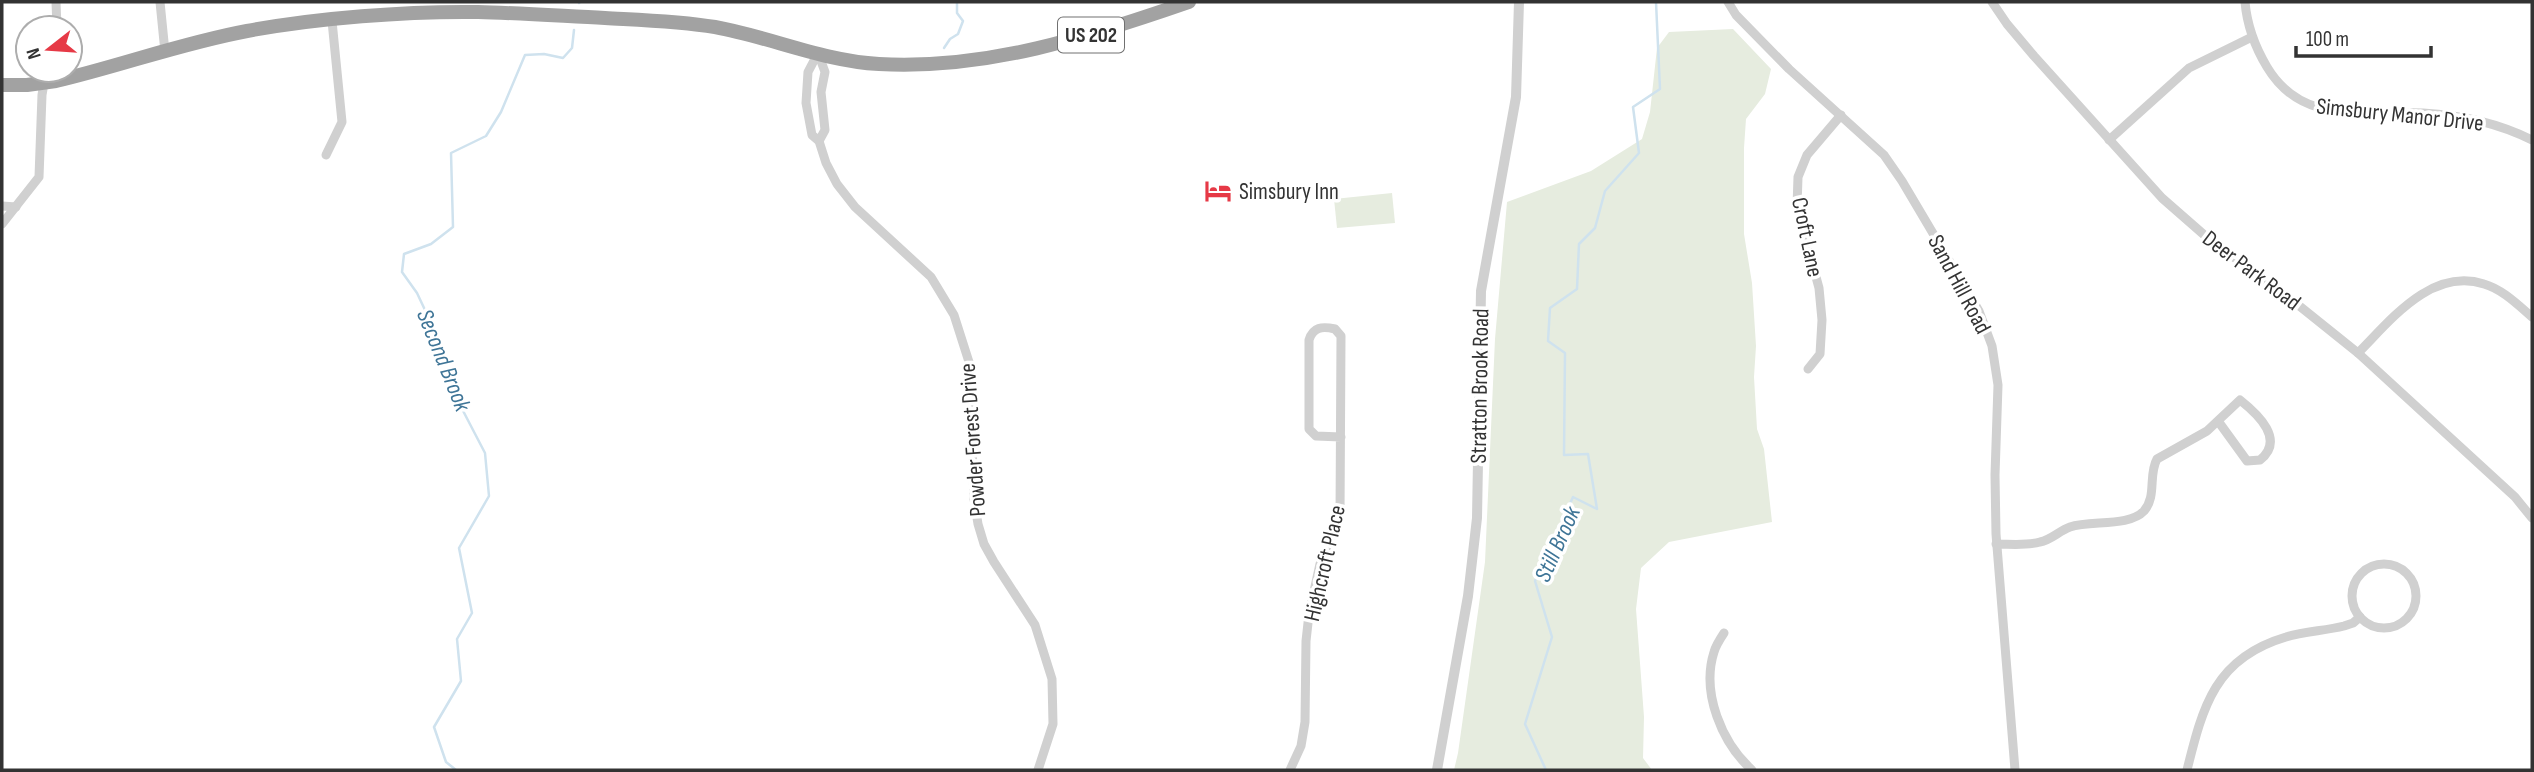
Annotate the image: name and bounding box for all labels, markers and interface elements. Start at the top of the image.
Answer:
north arrow [14,14,84,84]
scale bar [2296,14,2431,58]
road number: US 202 [1058,18,1124,52]
text: 100 m [2306,27,2349,52]
text: N [22,45,47,62]
street label: Simsbury Manor Drive [2315,92,2485,138]
hotel icon: Simsbury Inn [1203,176,1233,206]
place label: Simsbury Inn [1239,178,1339,206]
street label: Croft Lane [1785,195,1829,280]
street label: Deer Park Road [2197,225,2306,317]
street label: Sand Hill Road [1921,230,1997,339]
water label: Second Brook [410,305,478,416]
street label: Stratton Brook Road [1465,308,1495,464]
street label: Powder Forest Drive [954,362,992,518]
water label: Still Brook [1528,501,1587,586]
street label: Highcroft Place [1298,502,1352,624]

